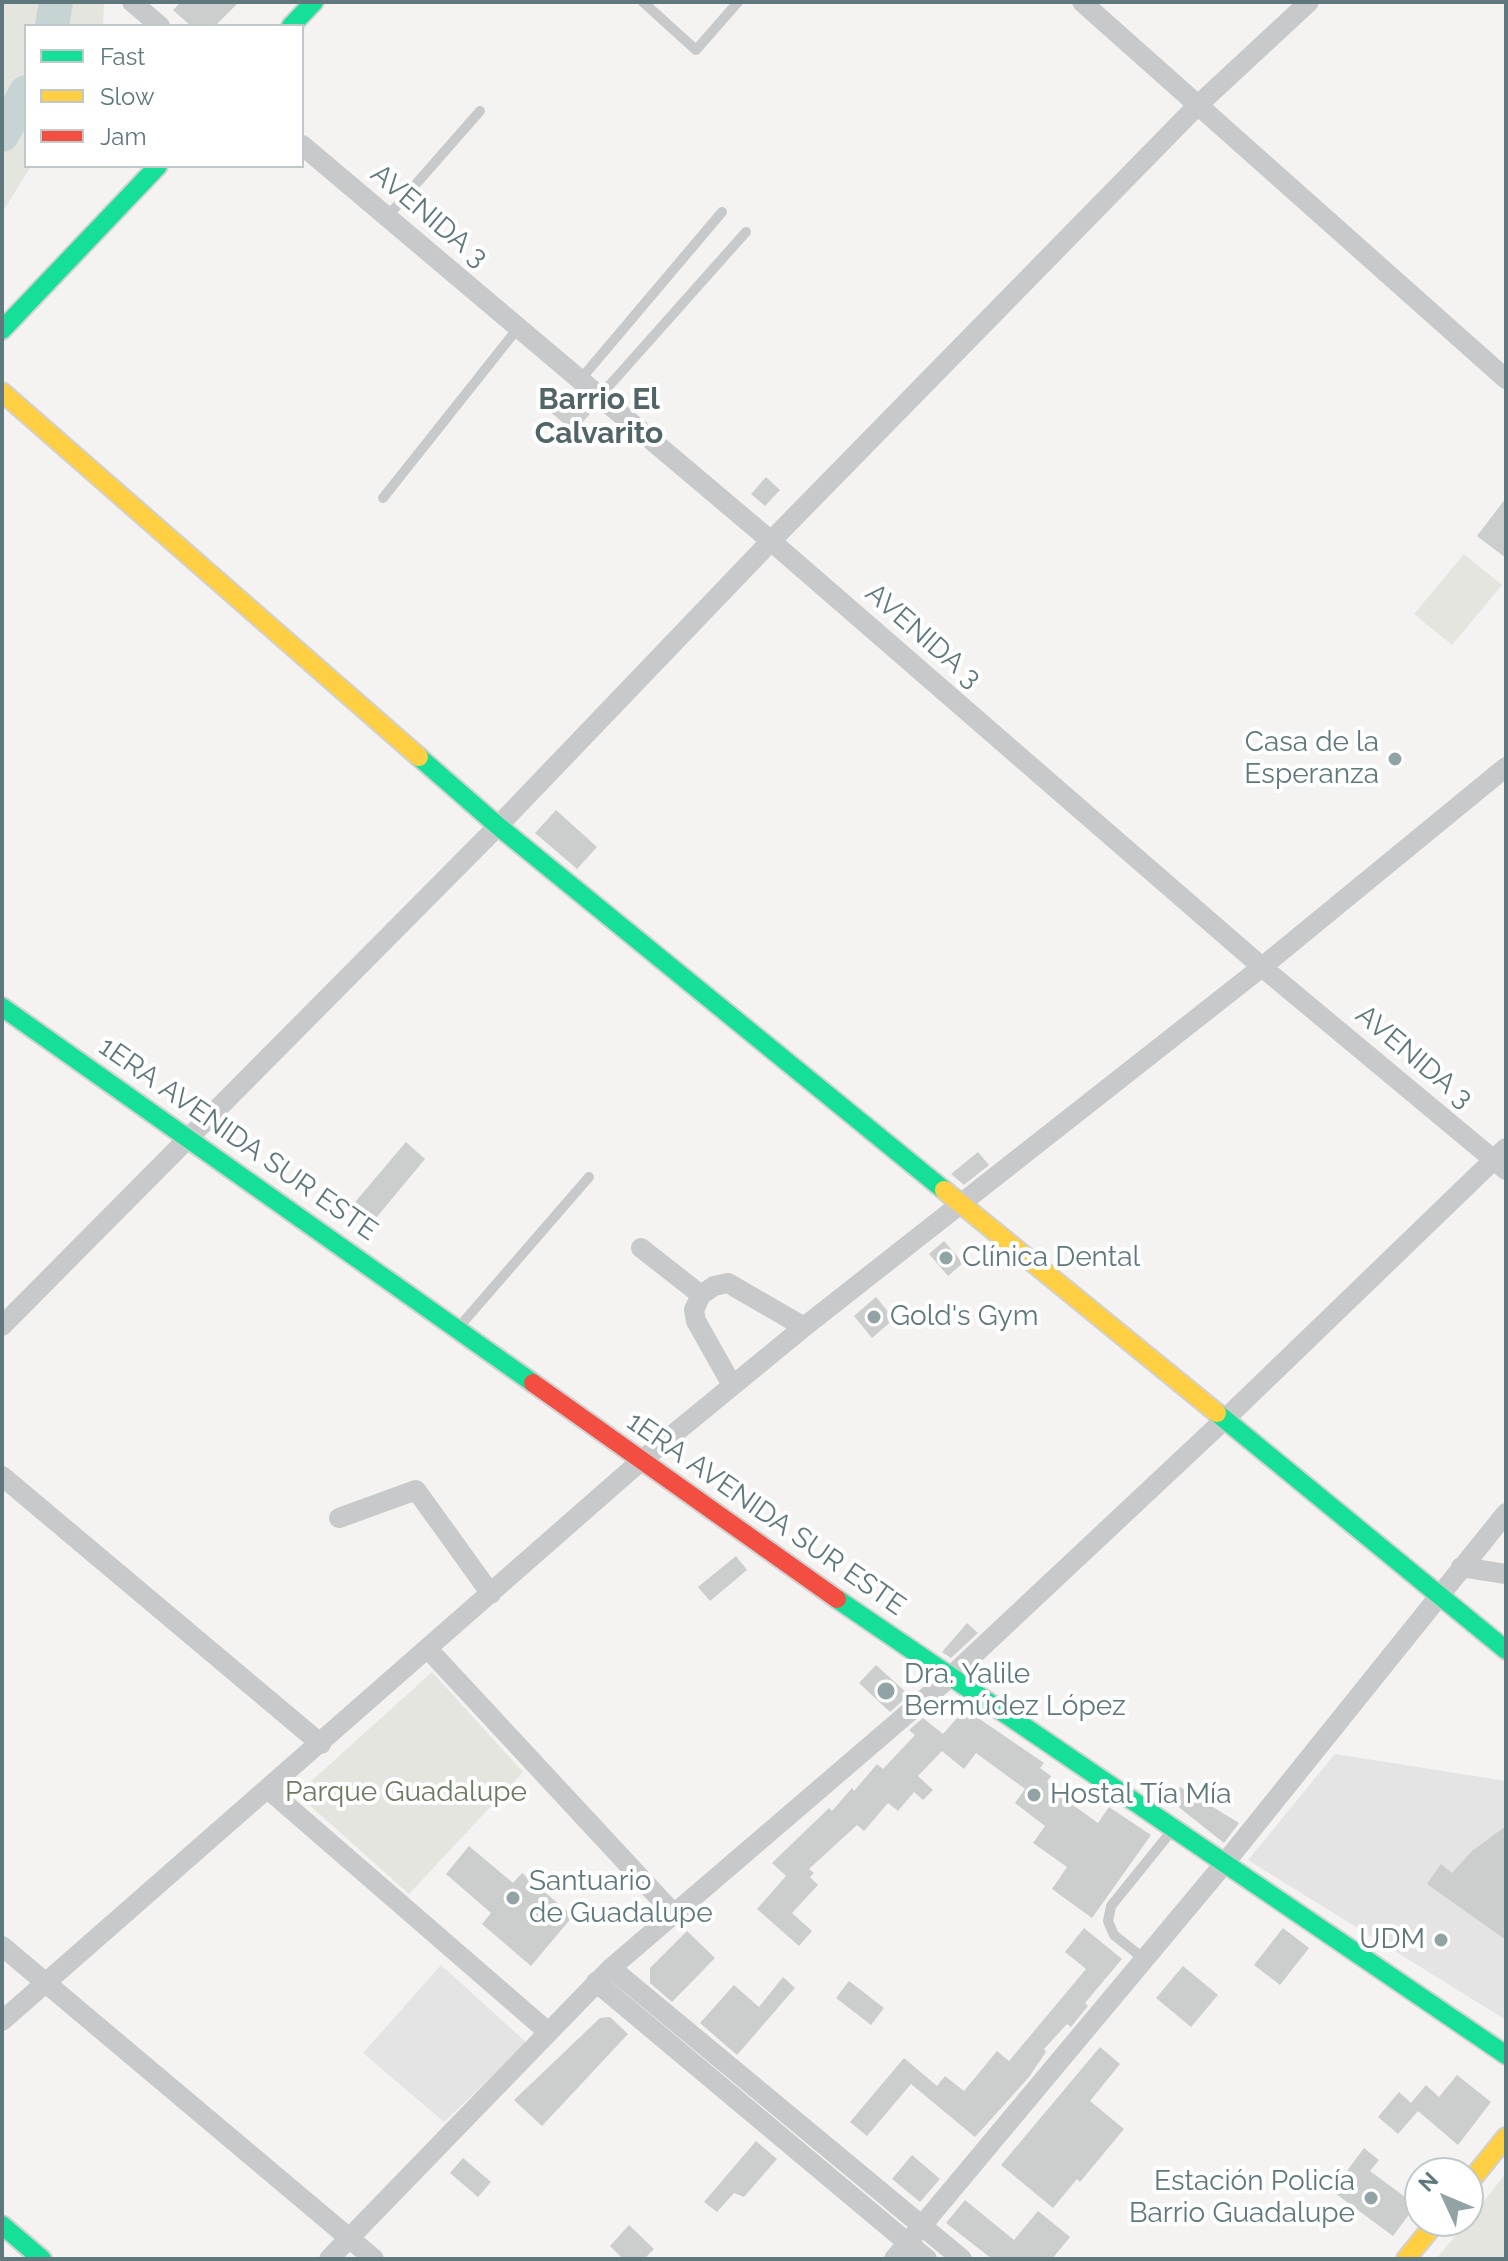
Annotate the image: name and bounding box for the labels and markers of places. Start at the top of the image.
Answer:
place label: Casa de la Esperanza [1244,726,1379,792]
marker: Casa de la Esperanza [1386,750,1404,768]
place label: Clínica Dental [962,1241,1140,1275]
marker: Clínica Dental [937,1249,955,1267]
place label: Gold's Gym [890,1300,1038,1334]
marker: Gold's Gym [865,1308,883,1326]
place label: Dra. Yalile Bermúdez López [904,1658,1126,1724]
marker: Dra. Yalile Bermúdez López [875,1680,897,1702]
place label: Hostal Tía Mía [1050,1778,1231,1812]
marker: Hostal Tía Mía [1025,1786,1043,1804]
place label: Santuario de Guadalupe [529,1865,713,1931]
marker: Santuario de Guadalupe [504,1889,522,1907]
place label: UDM [1359,1923,1425,1957]
marker: UDM [1432,1931,1450,1949]
place label: Estación Policía Barrio Guadalupe [1129,2165,1355,2231]
marker: Estación Policía Barrio Guadalupe [1362,2189,1380,2207]

